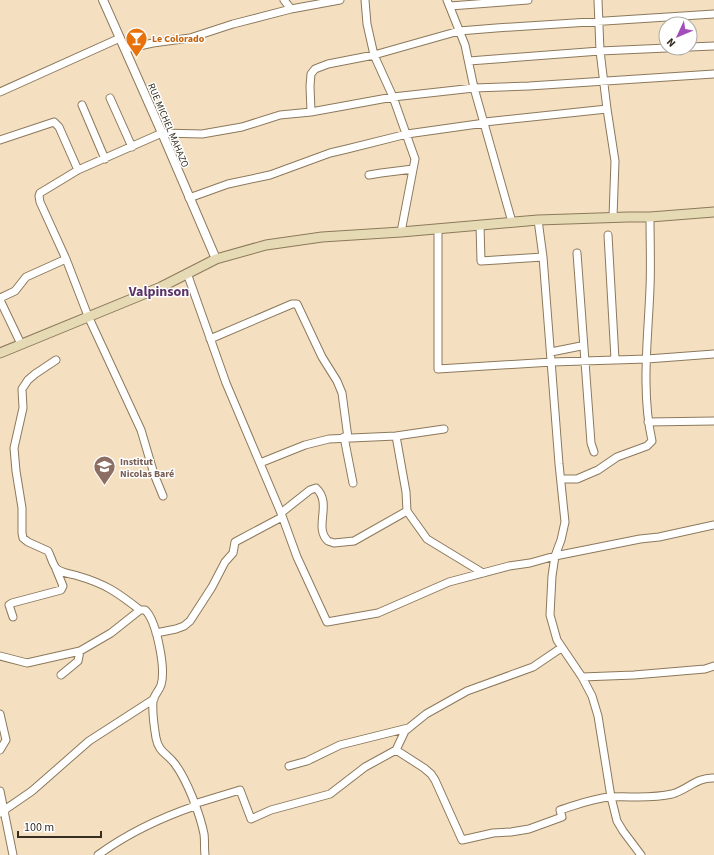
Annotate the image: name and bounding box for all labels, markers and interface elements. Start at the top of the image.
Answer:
north arrow [658,16,698,56]
bar icon: Le Colorado [124,25,150,58]
place label: Le Colorado [152,32,205,46]
text: N [663,35,679,50]
street label: RUE MICHEL MAHAZO [144,81,192,170]
district label: Valpinson [128,282,189,302]
school or university icon: Institut Nicolas Baré [92,454,118,487]
place label: Institut Nicolas Baré [120,455,174,481]
scale bar [18,813,101,839]
text: 100 m [24,819,54,836]

